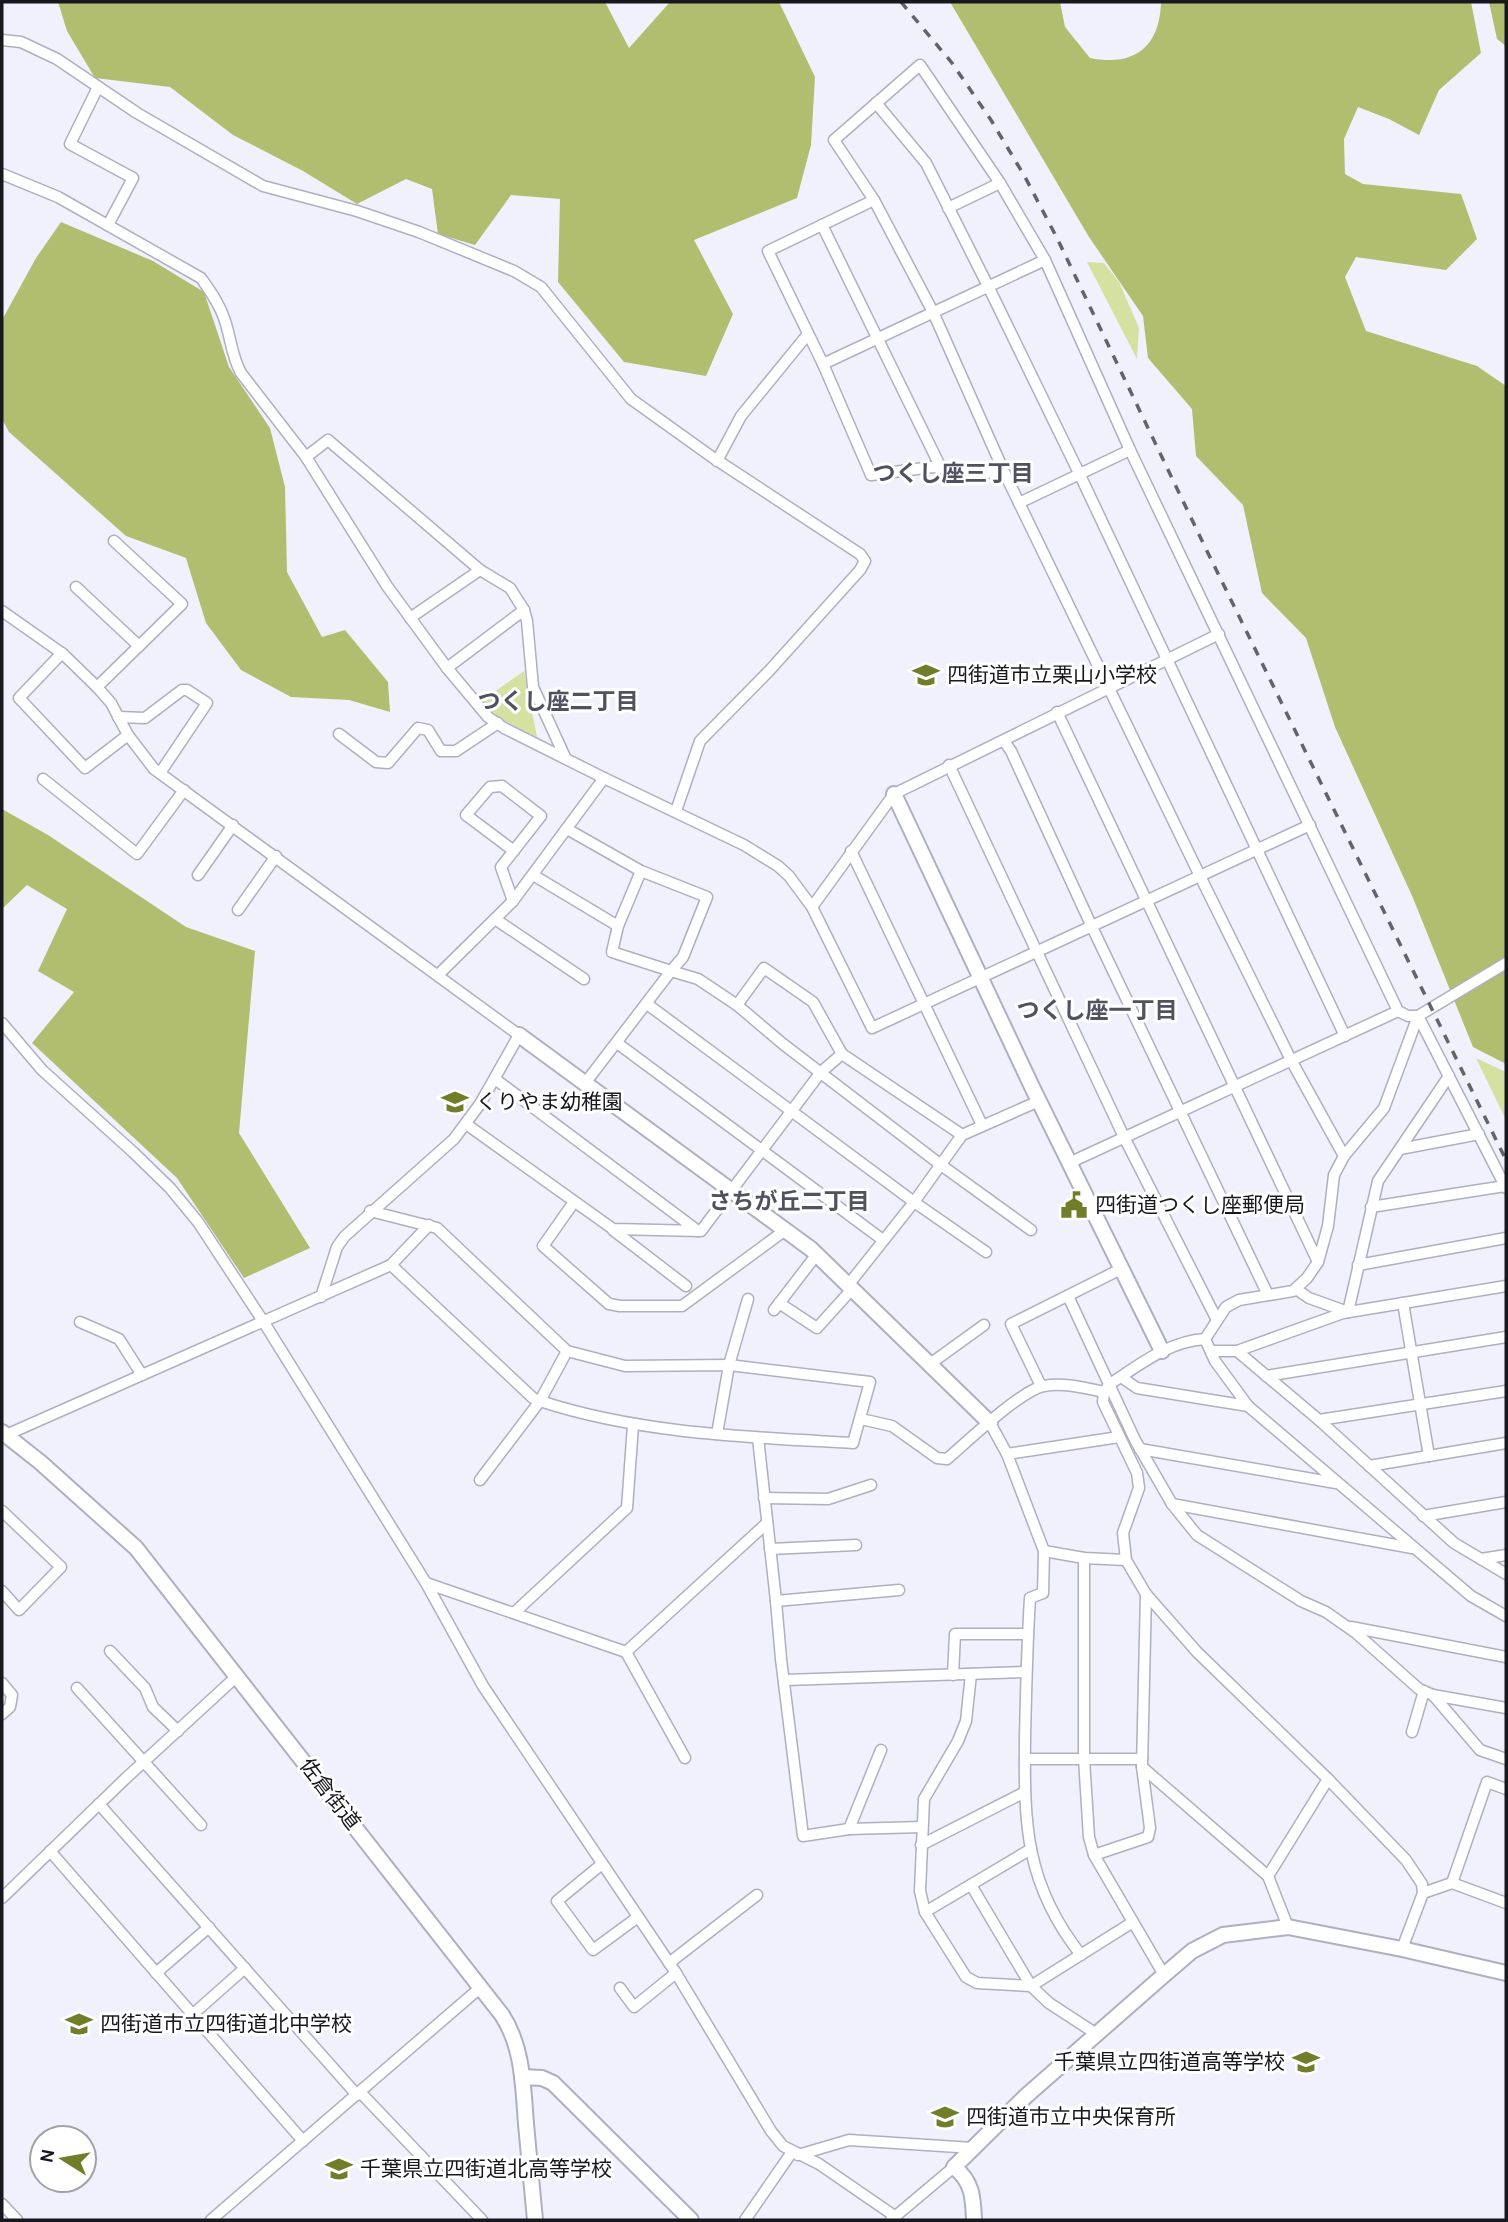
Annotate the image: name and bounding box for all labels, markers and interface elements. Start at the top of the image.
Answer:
district label: つくし座三丁目 [873,460,1034,487]
school or university icon: 四街道市立栗山小学校 [911,660,941,690]
place label: 四街道市立栗山小学校 [947,663,1157,687]
district label: つくし座二丁目 [478,688,639,715]
district label: つくし座一丁目 [1017,997,1178,1024]
school or university icon: くりやま幼稚園 [440,1087,470,1117]
place label: くりやま幼稚園 [476,1090,623,1114]
district label: さちが丘二丁目 [709,1188,870,1215]
public building icon: 四街道つくし座郵便局 [1059,1190,1089,1220]
place label: 四街道つくし座郵便局 [1095,1193,1305,1217]
street label: 佐倉街道 [295,1754,365,1834]
school or university icon: 四街道市立四街道北中学校 [64,2009,94,2039]
place label: 四街道市立四街道北中学校 [100,2012,352,2036]
school or university icon: 千葉県立四街道高等学校 [1291,2047,1321,2077]
place label: 千葉県立四街道高等学校 [1054,2050,1285,2074]
school or university icon: 四街道市立中央保育所 [930,2102,960,2132]
place label: 四街道市立中央保育所 [966,2105,1176,2129]
north arrow [28,2124,98,2194]
text: N [35,2147,59,2165]
school or university icon: 千葉県立四街道北高等学校 [324,2154,354,2184]
place label: 千葉県立四街道北高等学校 [360,2157,612,2181]

